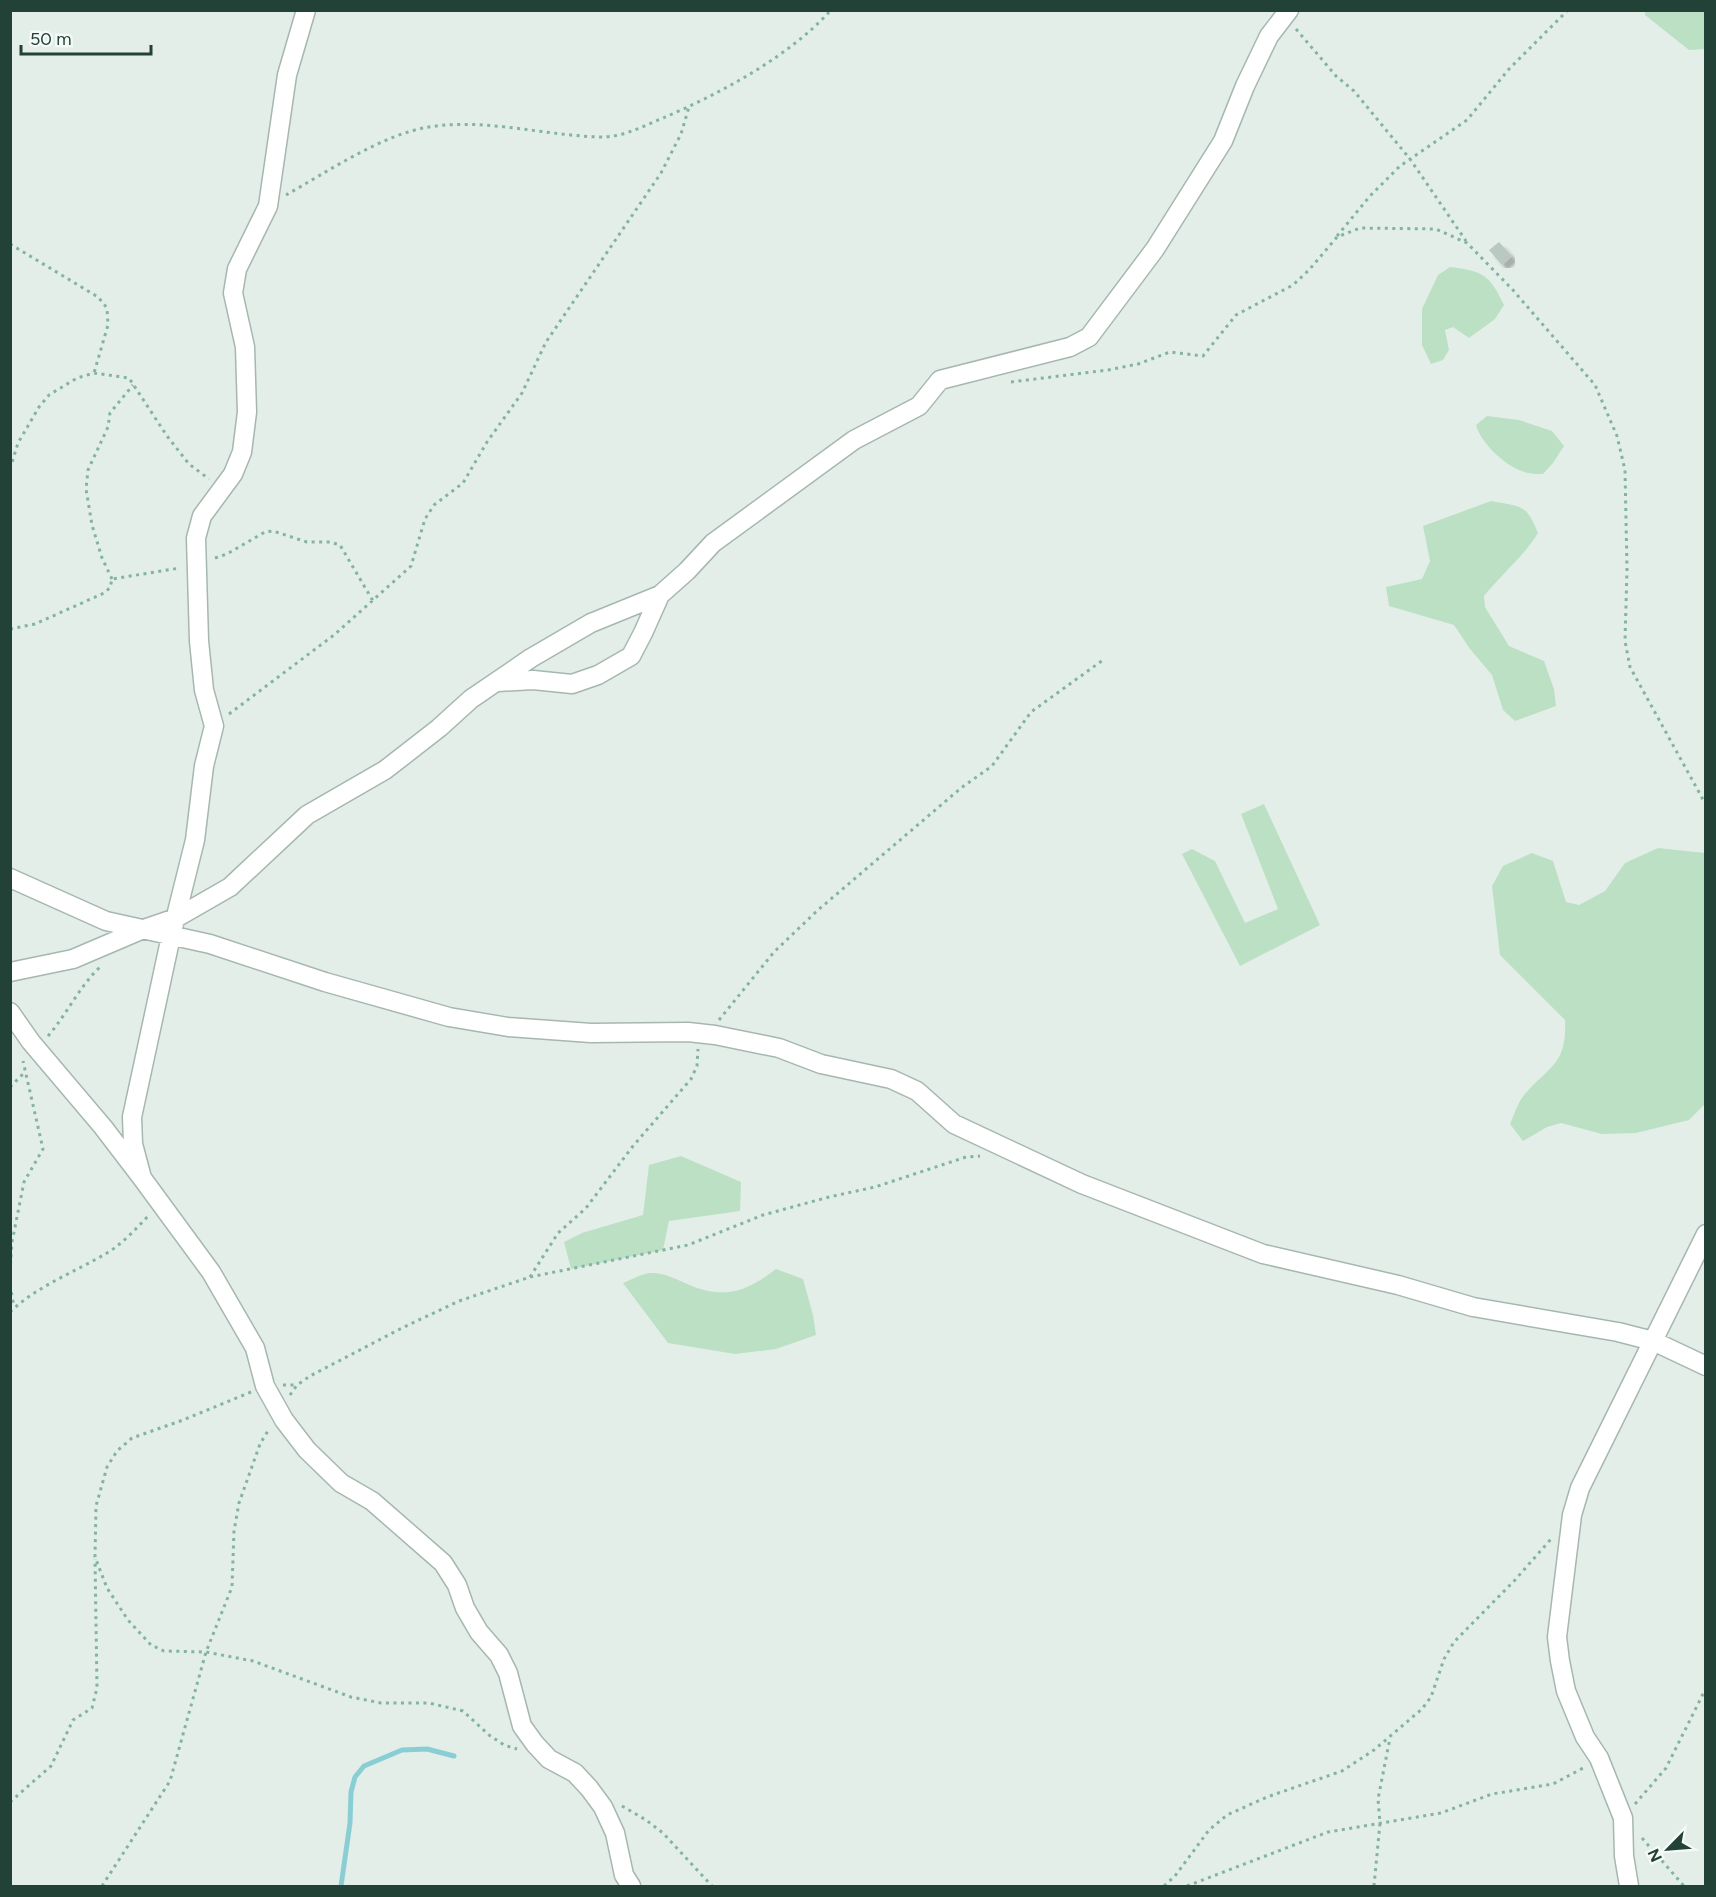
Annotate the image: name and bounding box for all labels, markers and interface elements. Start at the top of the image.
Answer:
scale bar [21,18,152,56]
text: 50 m [30,28,72,50]
north arrow [1638,1819,1698,1879]
text: N [1644,1846,1666,1865]

